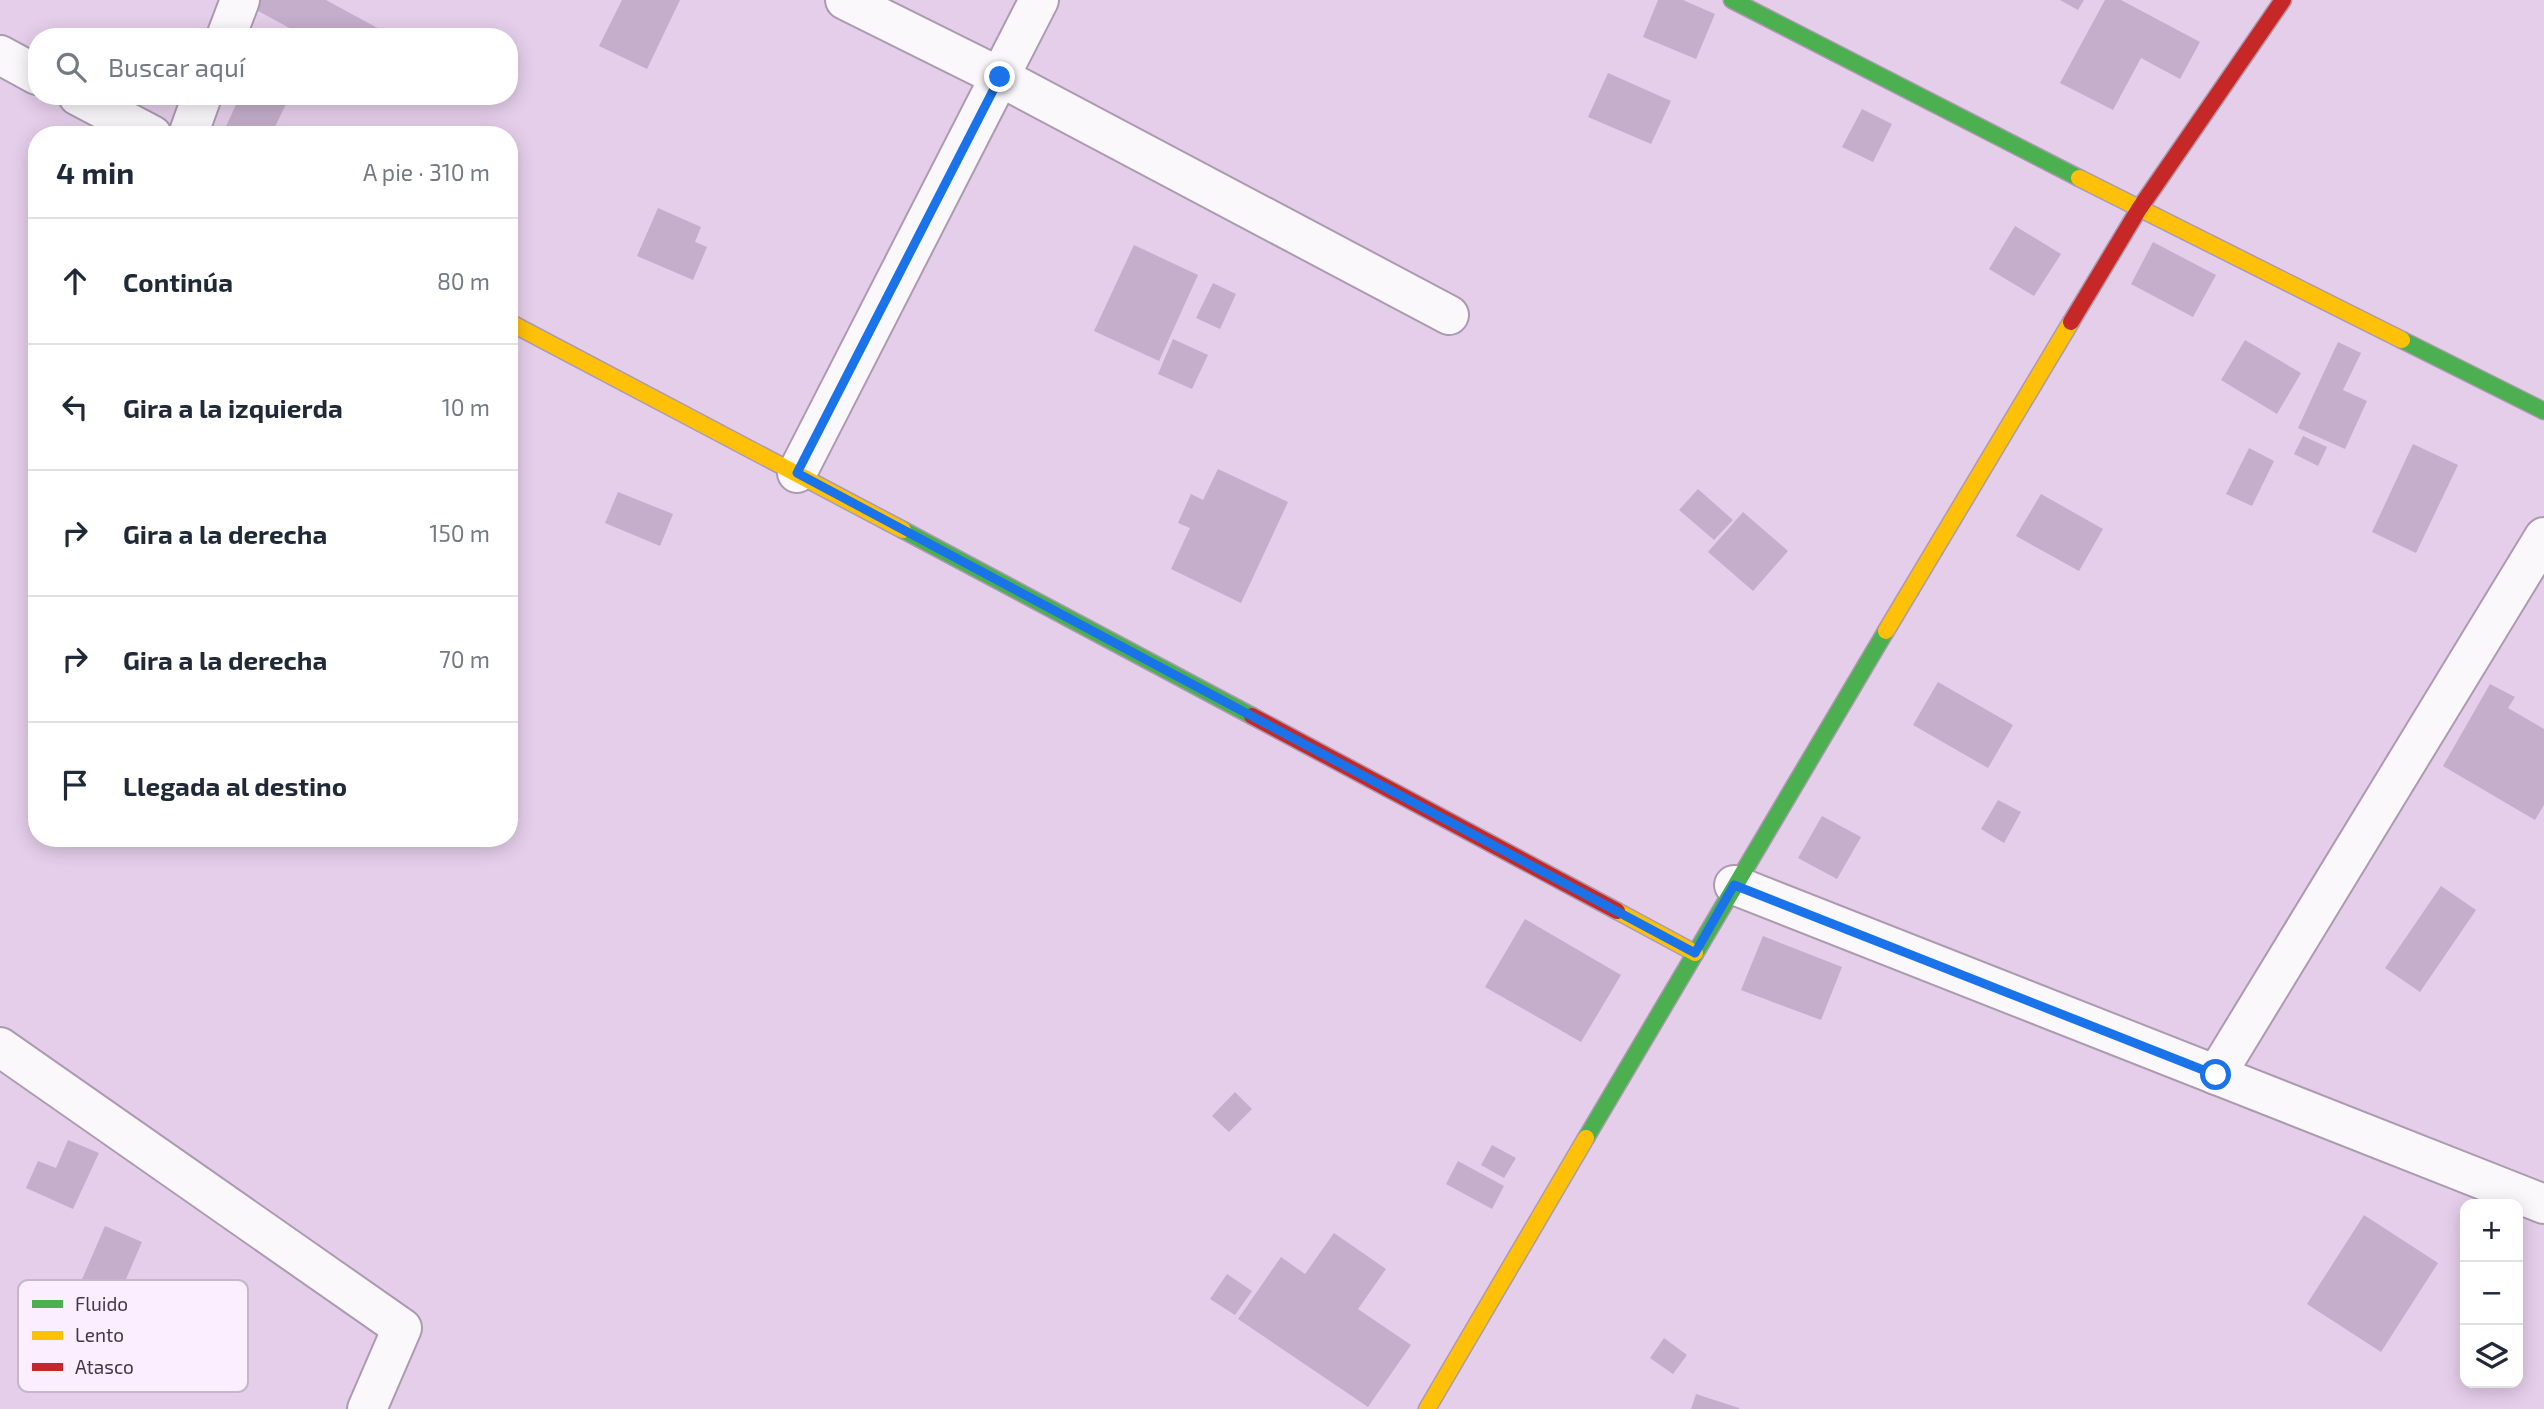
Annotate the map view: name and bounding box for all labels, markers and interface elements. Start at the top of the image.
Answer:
search box [28,28,518,105]
icon: search [52,48,90,86]
text: Buscar aquí [108,51,245,82]
route end [984,61,1015,92]
text: 4 min [56,154,134,190]
text: A pie · 310 m [363,158,490,186]
icon: ahead [56,262,94,300]
text: Continúa [123,266,233,297]
text: 80 m [437,267,490,295]
icon: left [56,388,94,426]
text: Gira a la izquierda [123,392,343,423]
text: 10 m [442,393,490,421]
icon: right [56,514,94,552]
text: Gira a la derecha [123,518,327,549]
text: 150 m [429,519,490,547]
icon: right [56,640,94,678]
text: Gira a la derecha [123,644,327,675]
text: 70 m [439,645,490,673]
icon: arrive [56,766,94,804]
text: Llegada al destino [123,770,347,801]
route start [2200,1059,2231,1090]
map controls [2460,1199,2523,1388]
button: + [2460,1199,2523,1262]
button: − [2460,1262,2523,1325]
legend [18,1280,248,1392]
text: Fluido [75,1292,128,1315]
text: Lento [75,1323,124,1346]
button: layers [2460,1325,2523,1388]
text: Atasco [75,1355,134,1378]

